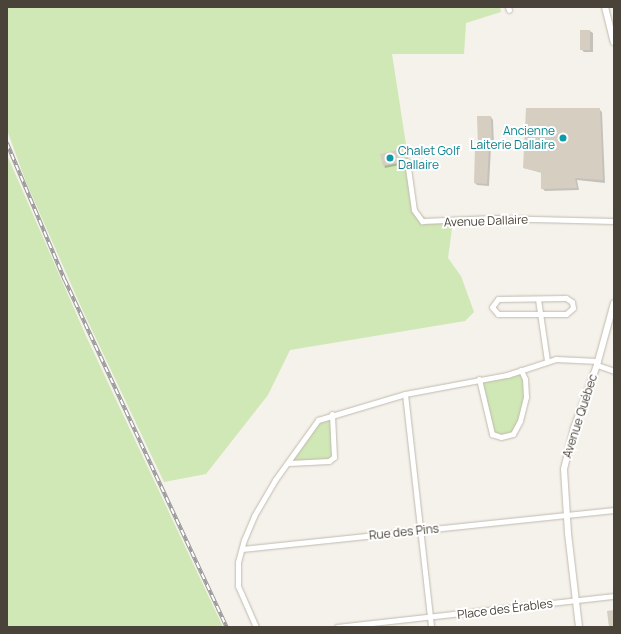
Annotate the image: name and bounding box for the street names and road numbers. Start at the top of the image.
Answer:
street label: Avenue Dallaire [444,212,528,230]
street label: Avenue Québec [560,372,600,460]
street label: Rue des Pins [368,521,440,543]
street label: Place des Érables [456,596,554,622]

